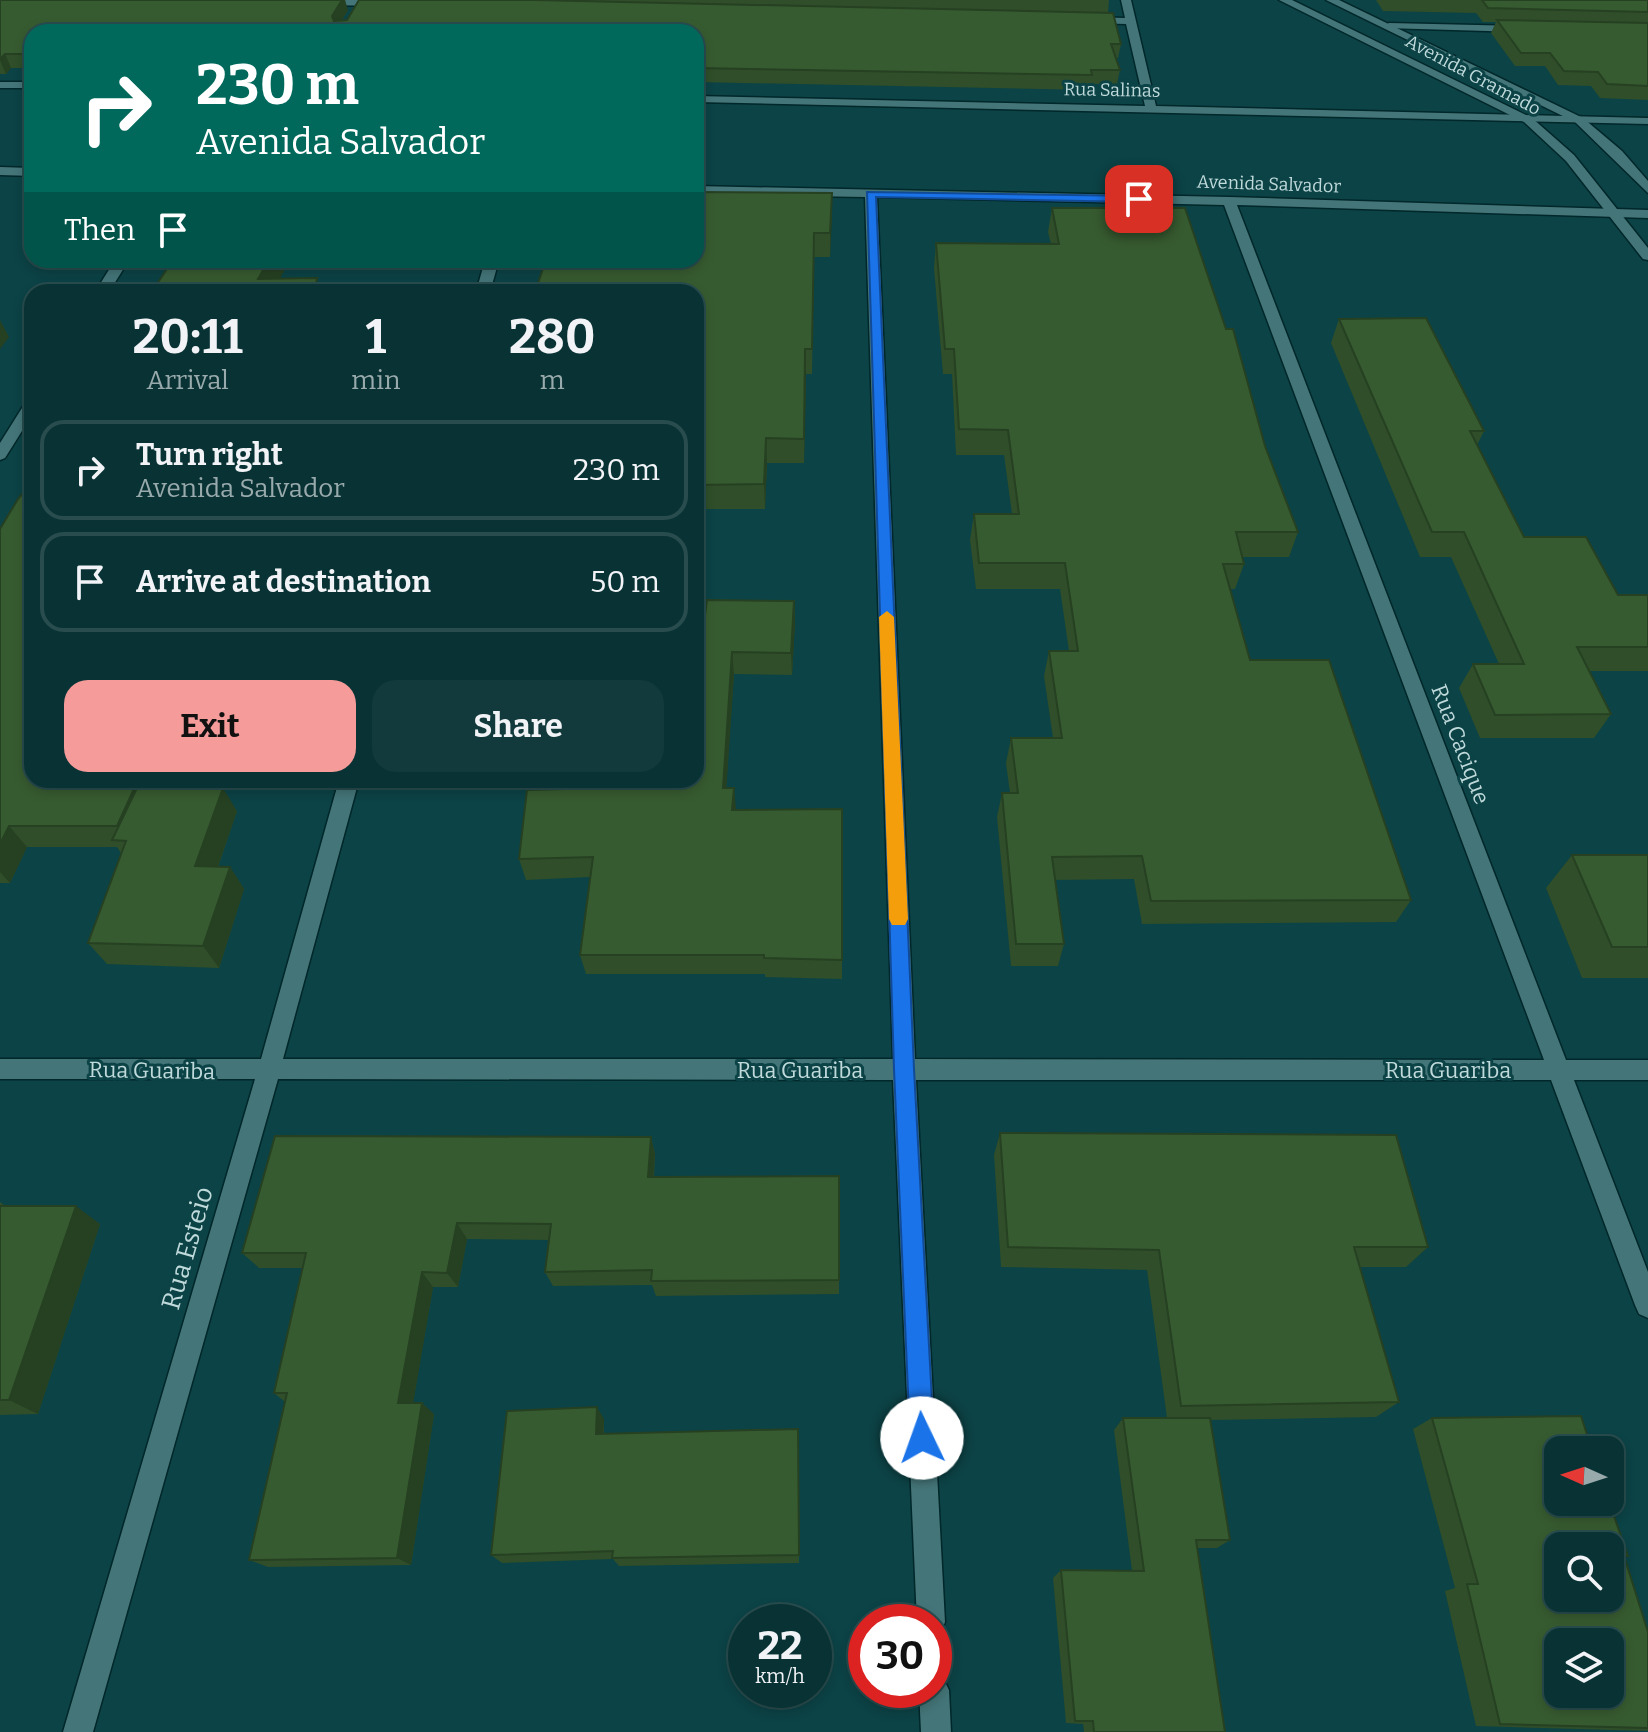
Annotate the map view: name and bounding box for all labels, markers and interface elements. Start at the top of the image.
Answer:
street label: Avenida Gramado [1402,30,1544,120]
text: 230 m [196,52,359,119]
icon: right [64,56,168,160]
street label: Rua Salinas [1063,78,1161,102]
text: Avenida Salvador [196,120,485,164]
pin [1105,165,1173,233]
street label: Avenida Salvador [1196,170,1342,198]
icon: arrive [1117,177,1161,221]
icon: arrive [151,208,195,252]
text: Then [64,212,135,248]
text: 20:11 [133,308,243,366]
text: 1 [365,308,386,366]
text: 280 [509,308,595,366]
text: Arrival [146,365,229,396]
text: min [351,365,400,396]
text: m [540,365,565,396]
text: Turn right [136,437,283,473]
icon: right [68,448,112,492]
text: 230 m [573,452,660,488]
text: Avenida Salvador [136,473,345,504]
icon: arrive [68,560,112,604]
text: Arrive at destination [136,564,431,600]
text: 50 m [590,564,660,600]
button: Exit [64,680,356,772]
button: Share [372,680,664,772]
street label: Rua Cacique [1425,681,1496,808]
street label: Rua Guariba [88,1056,215,1085]
street label: Rua Guariba [737,1057,863,1084]
street label: Rua Guariba [1385,1057,1511,1084]
street label: Rua Esteio [155,1183,220,1313]
position arrow [880,1396,964,1480]
north arrow [1544,1436,1624,1516]
map controls [1544,1436,1624,1708]
button: search [1544,1532,1624,1612]
speed limit sign: 30 [848,1604,952,1708]
text: 22 [757,1622,803,1670]
button: layers [1544,1628,1624,1708]
text: km/h [755,1664,805,1688]

